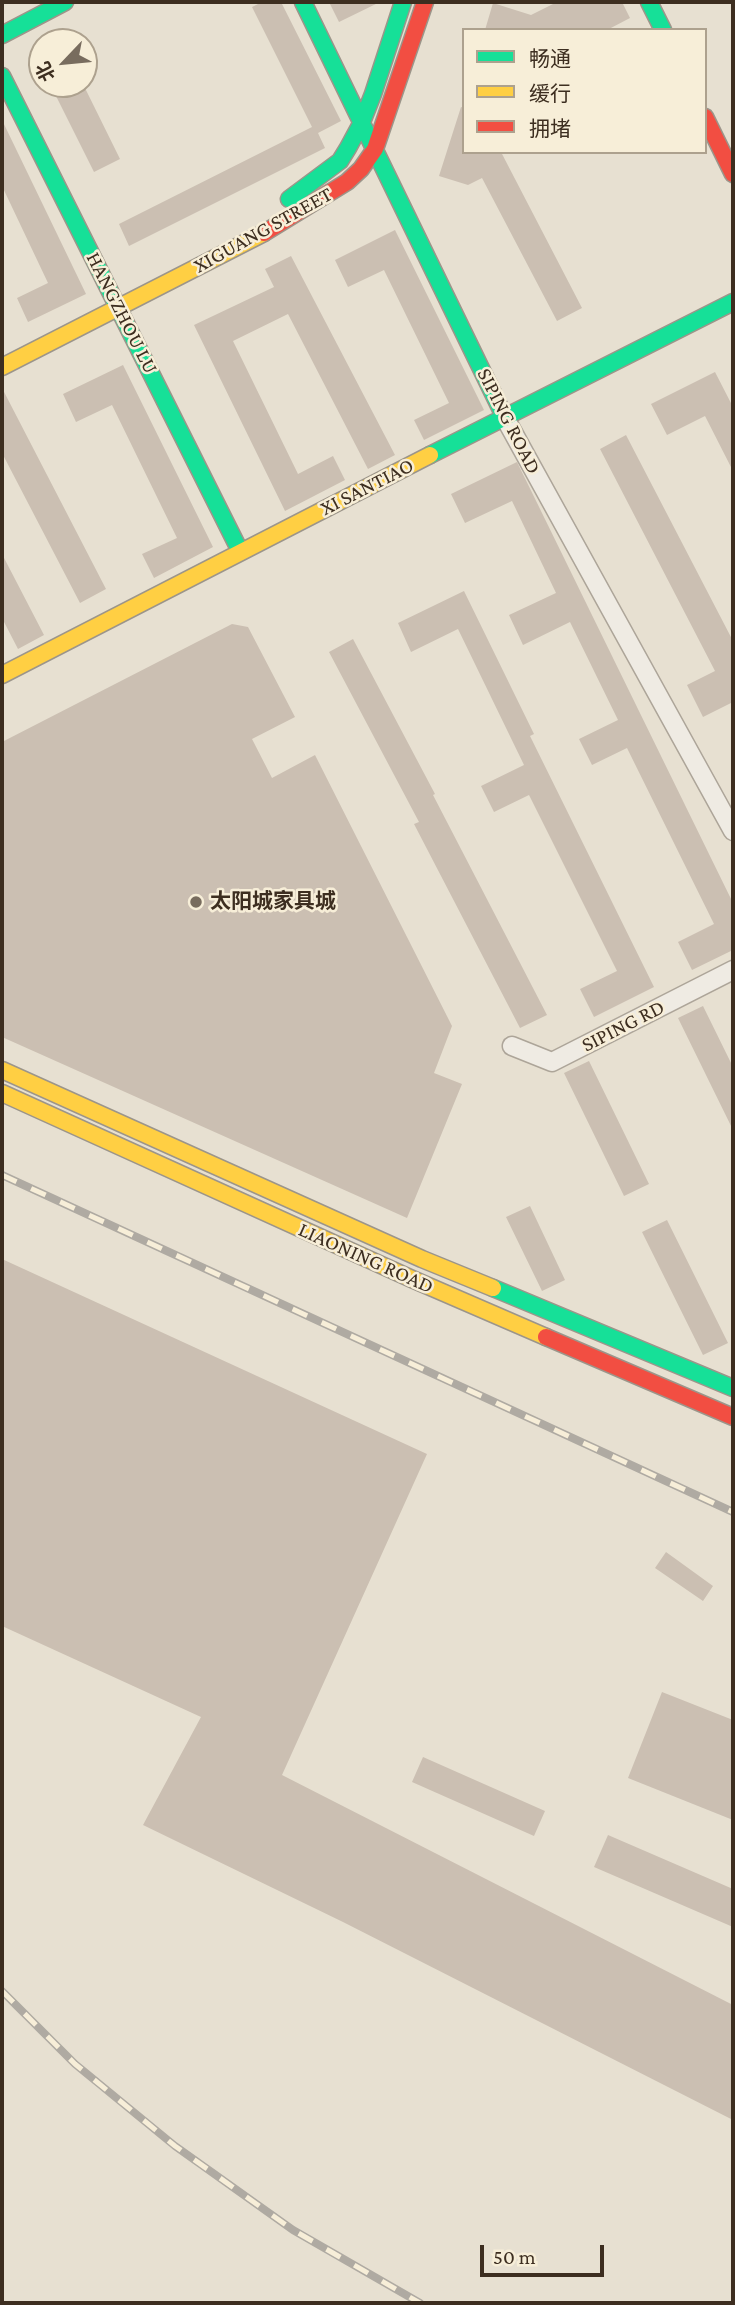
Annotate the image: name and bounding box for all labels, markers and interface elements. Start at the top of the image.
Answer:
north arrow [28,28,98,98]
legend [462,28,707,154]
text: 畅通 [529,47,571,71]
text: 北 [32,58,59,85]
text: 缓行 [529,82,571,106]
text: 拥堵 [529,117,571,141]
street label: XIGUANG STREET [189,181,337,279]
street label: HANGZHOU LU [81,248,163,378]
street label: SIPING ROAD [472,364,546,478]
street label: XI SANTIAO [316,453,418,521]
place label: 太阳城家具城 [210,889,336,915]
marker: 太阳城家具城 [188,894,204,910]
street label: SIPING RD [577,994,669,1058]
street label: LIAONING ROAD [295,1217,437,1299]
scale bar [483,2232,607,2276]
text: 50 m [493,2245,536,2269]

